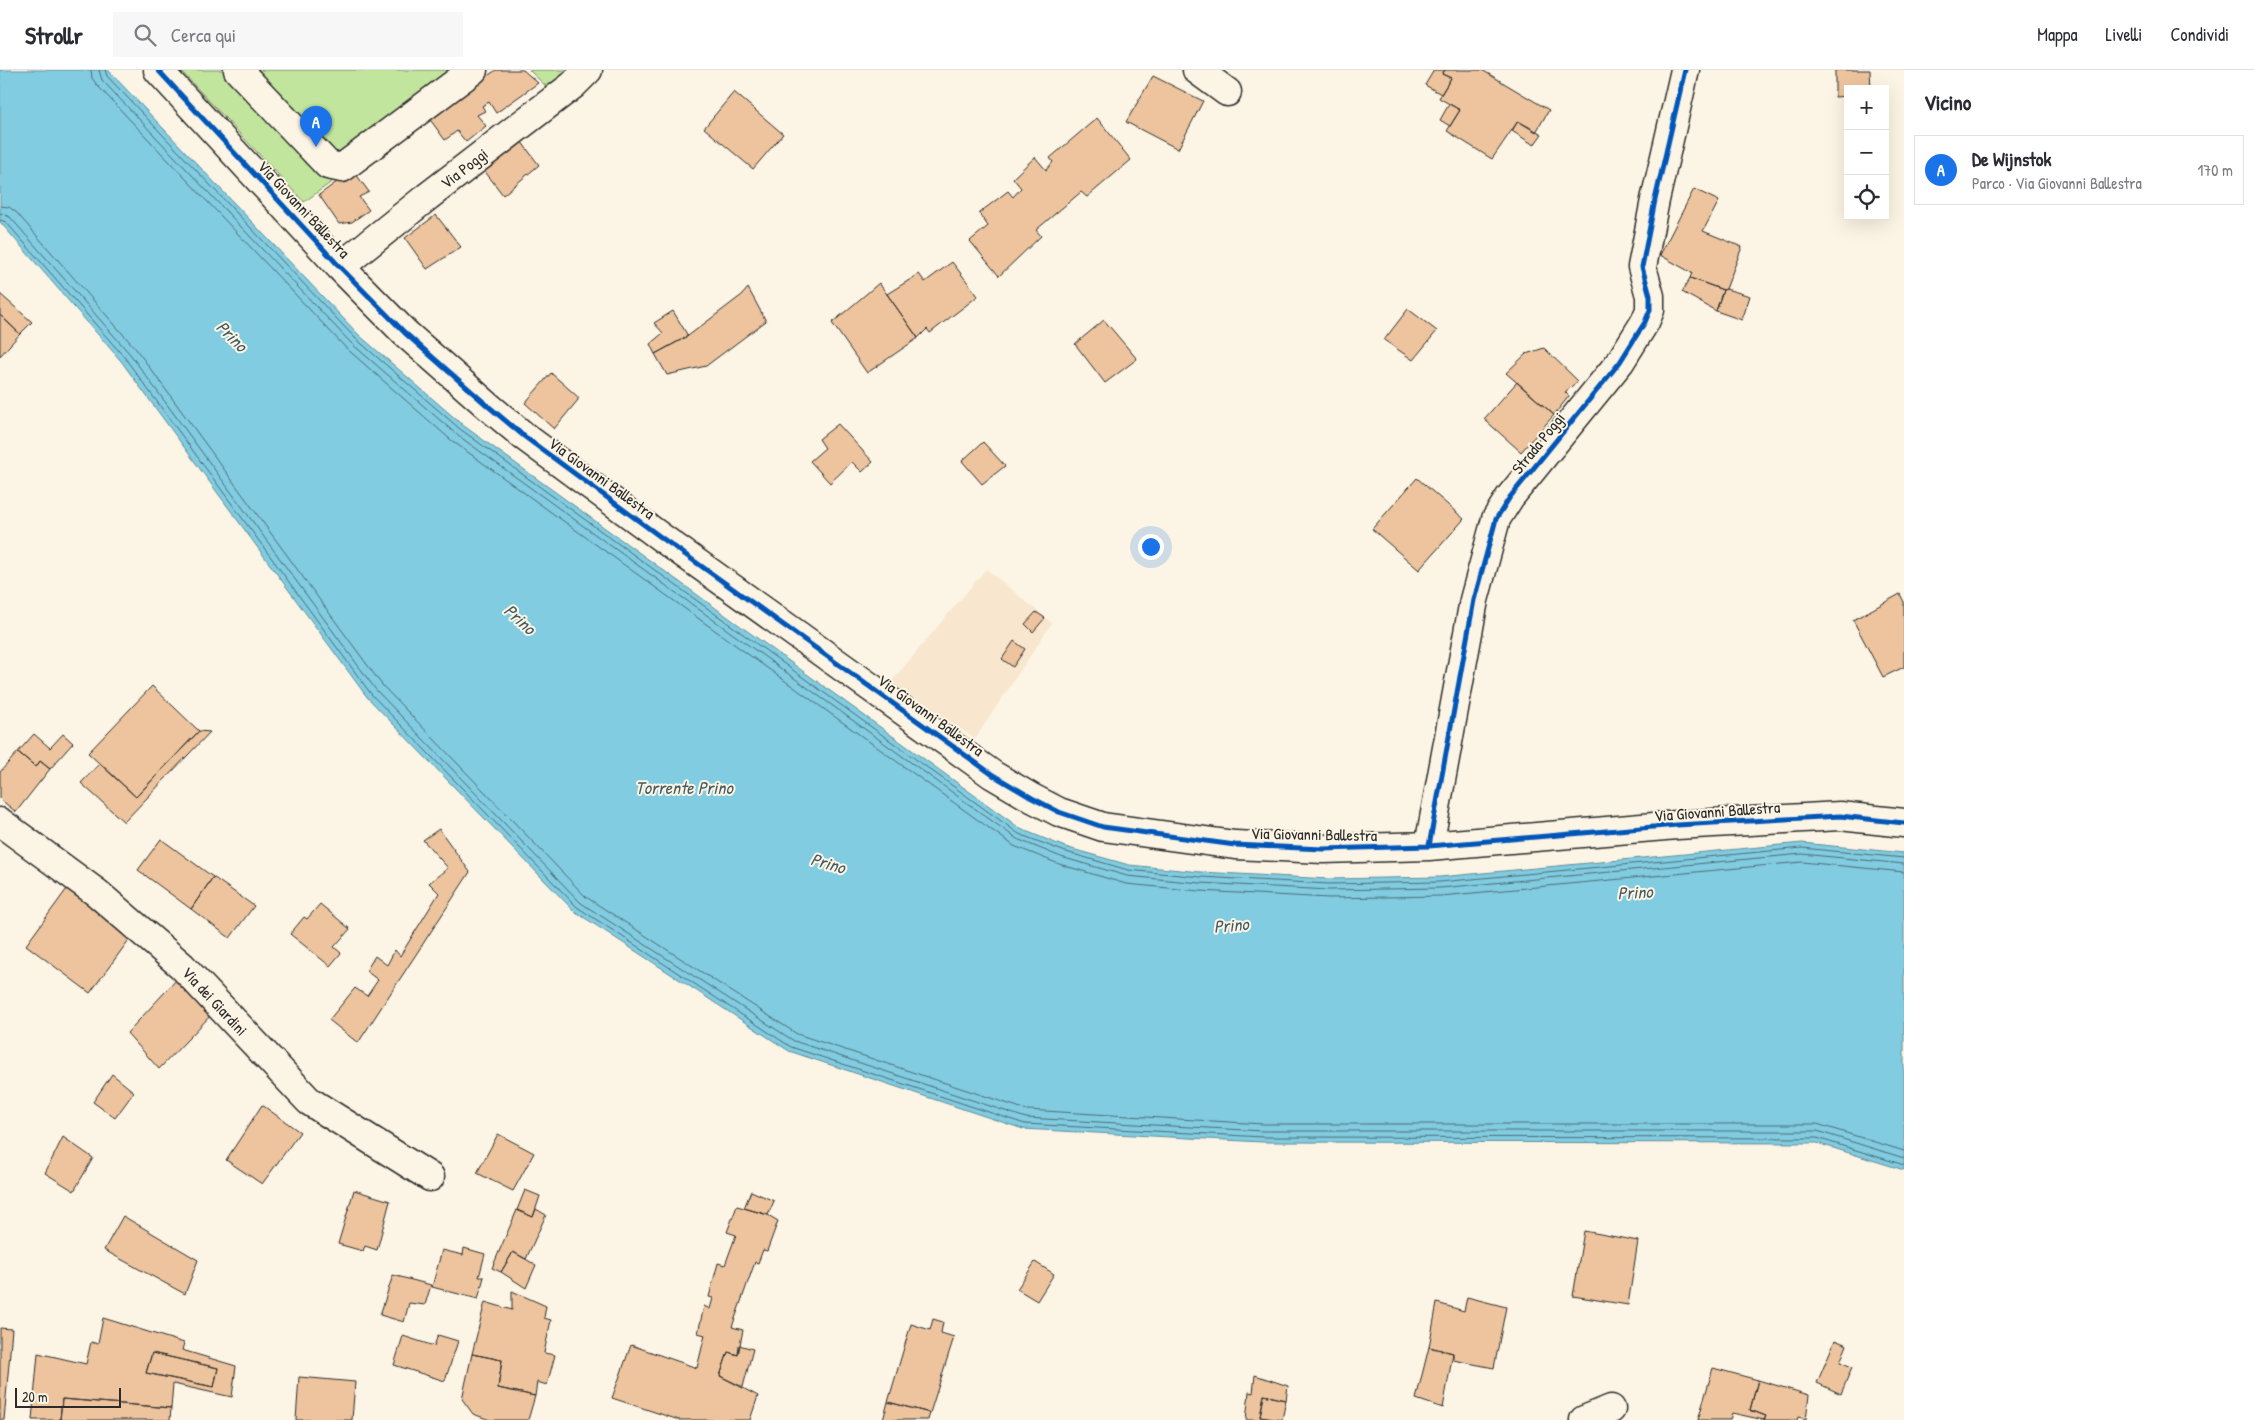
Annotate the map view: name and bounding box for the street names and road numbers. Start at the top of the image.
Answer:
street label: Via Poggi [436,143,492,193]
street label: Via Giovanni Ballestra [253,155,355,263]
street label: Strada Poggi [1506,408,1570,478]
street label: Via Giovanni Ballestra [544,432,660,524]
street label: Via Giovanni Ballestra [873,669,989,761]
street label: Via Giovanni Ballestra [1653,796,1781,826]
street label: Via Giovanni Ballestra [1251,822,1377,846]
street label: Via dei Giardini [177,962,253,1040]

